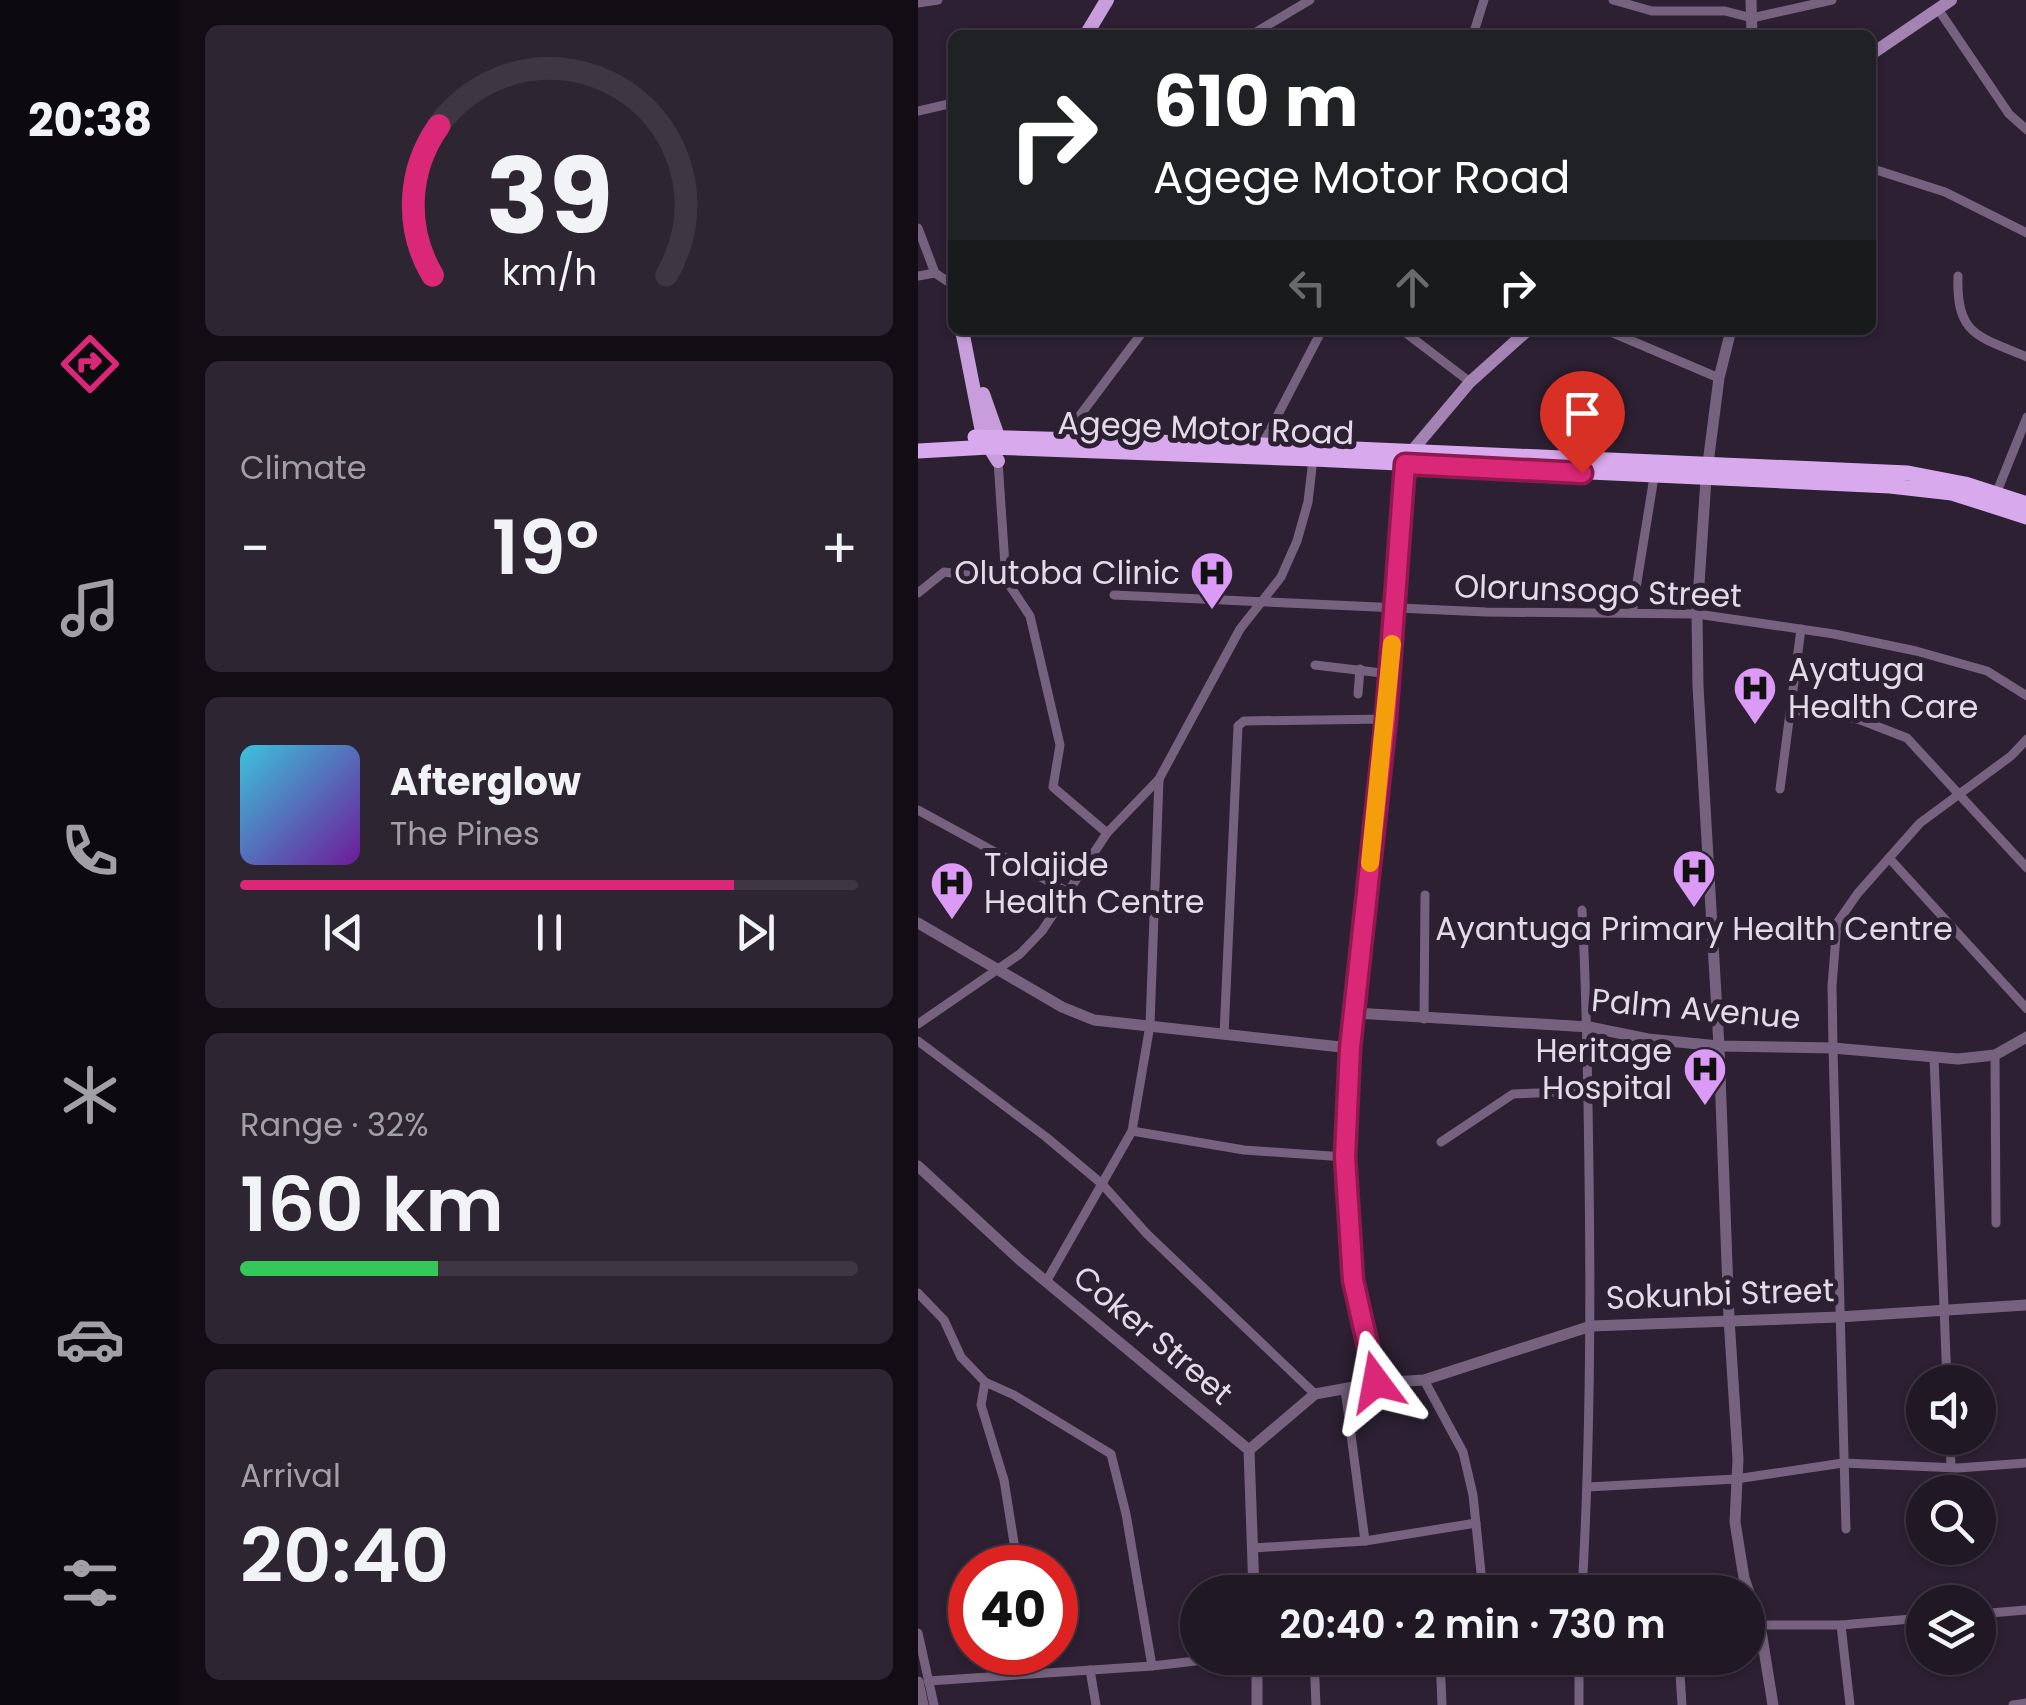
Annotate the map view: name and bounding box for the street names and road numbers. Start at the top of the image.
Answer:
street label: Agege Motor Road [1057,400,1355,455]
street label: Olorunsogo Street [1453,563,1743,618]
street label: Palm Avenue [1590,977,1802,1040]
street label: Coker Street [1064,1254,1243,1415]
street label: Sokunbi Street [1605,1267,1835,1320]

